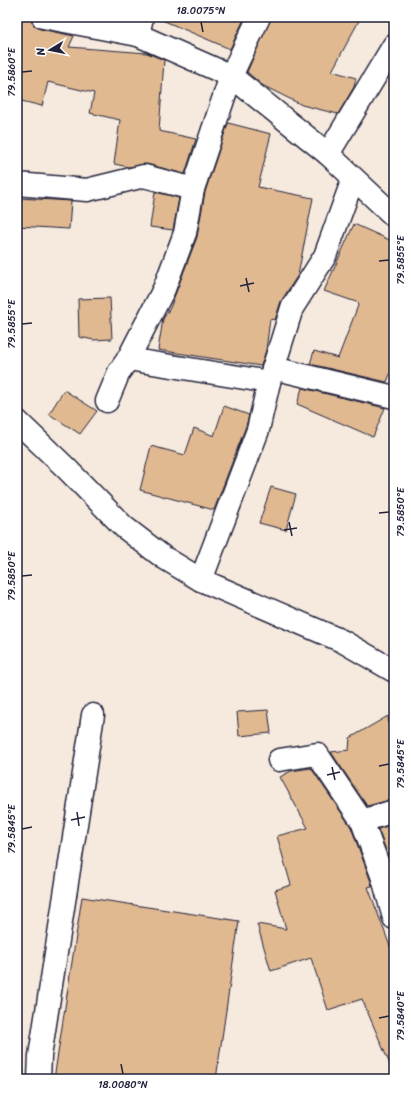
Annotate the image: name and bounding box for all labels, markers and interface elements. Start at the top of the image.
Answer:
text: 18.0075°N [176,2,226,20]
north arrow [30,30,70,70]
text: 79.5860°E [3,46,21,96]
text: N [31,46,51,58]
text: 79.5855°E [392,234,410,285]
text: 79.5855°E [3,298,21,349]
text: 79.5850°E [392,486,410,537]
text: 79.5850°E [3,550,21,601]
text: 79.5845°E [392,738,410,789]
text: 79.5845°E [3,803,21,854]
text: 79.5840°E [392,990,410,1041]
text: 18.0080°N [98,1076,148,1094]

